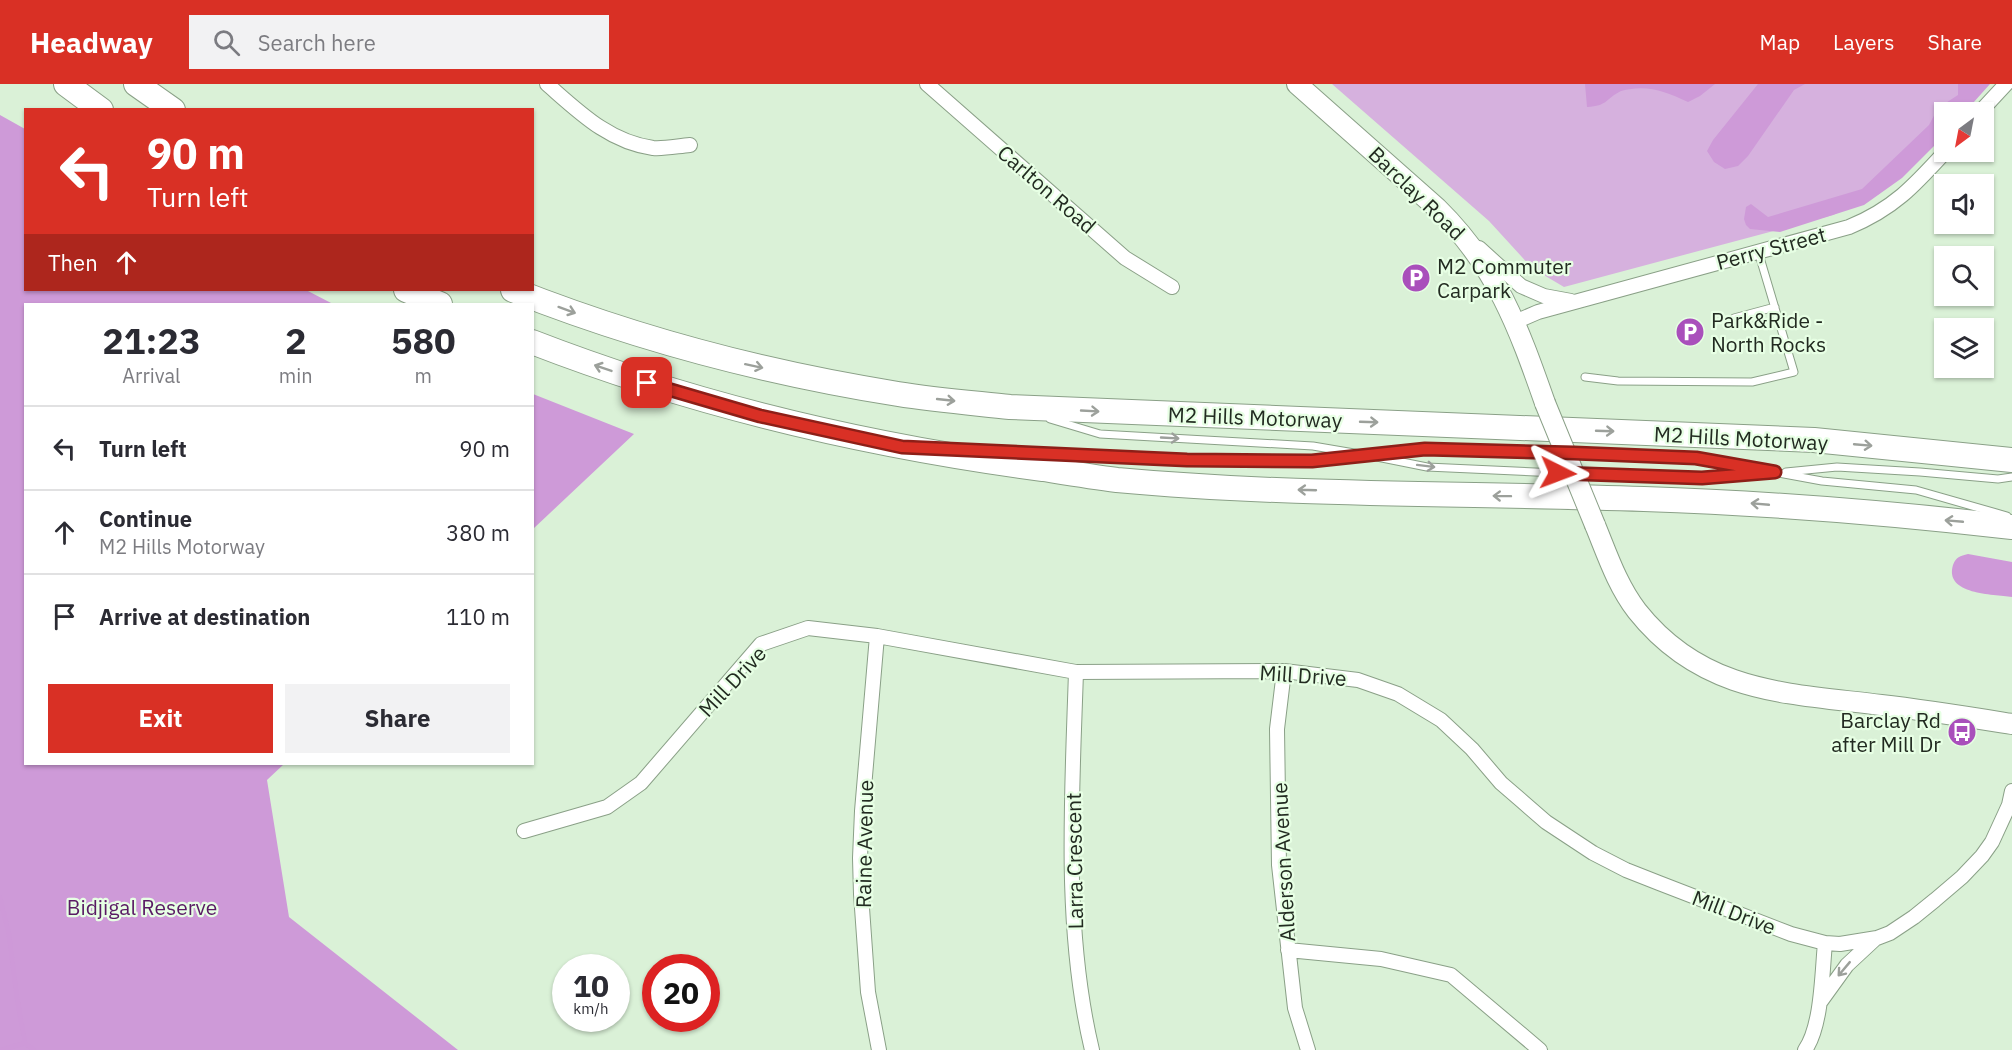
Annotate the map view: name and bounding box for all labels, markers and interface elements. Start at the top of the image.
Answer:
search box [189,15,609,69]
text: Headway [30,24,153,61]
icon: search [210,26,243,59]
text: Search here [258,28,376,57]
text: Map [1760,28,1800,56]
text: Layers [1833,28,1895,56]
text: Share [1928,28,1982,56]
north arrow [1934,102,1994,162]
map controls [1934,102,1994,378]
text: 90 m [147,126,245,181]
icon: left [48,132,126,210]
street label: Carlton Road [992,138,1102,240]
street label: Barclay Road [1363,140,1471,246]
button: sound [1934,174,1994,234]
text: Turn left [147,179,248,214]
street label: Perry Street [1713,220,1829,276]
icon: ahead [110,246,143,279]
button: search [1934,246,1994,306]
text: Then [48,248,98,277]
place label: M2 Commuter Carpark [1437,252,1572,304]
parking icon: M2 Commuter Carpark [1400,262,1432,294]
one-way arrow [558,306,576,317]
place label: Park&Ride - North Rocks [1711,306,1826,358]
parking icon: Park&Ride - North Rocks [1674,316,1706,348]
text: 21:23 [102,317,201,364]
text: 2 [285,317,307,364]
text: 580 [391,317,456,364]
button: layers [1934,318,1994,378]
pin [621,357,672,408]
one-way arrow [594,361,613,372]
one-way arrow [744,361,763,372]
text: Arrival [122,362,181,389]
text: min [279,362,313,389]
text: m [415,362,432,389]
icon: arrive [630,366,663,399]
one-way arrow [936,395,955,406]
street label: M2 Hills Motorway [1167,400,1343,434]
one-way arrow [1079,405,1099,416]
one-way arrow [1358,416,1378,427]
street label: M2 Hills Motorway [1653,419,1829,457]
one-way arrow [1595,426,1615,437]
icon: left [48,432,81,465]
one-way arrow [1159,433,1179,444]
text: Turn left [99,434,187,463]
text: 90 m [459,434,510,463]
one-way arrow [1853,440,1873,451]
position arrow [1526,441,1590,505]
one-way arrow [1416,461,1436,472]
one-way arrow [1297,484,1317,496]
one-way arrow [1492,490,1512,502]
one-way arrow [1750,498,1770,509]
text: Continue [99,504,192,533]
one-way arrow [1944,515,1964,526]
icon: ahead [48,516,81,549]
text: 380 m [446,518,510,547]
text: M2 Hills Motorway [99,533,265,560]
icon: arrive [48,600,81,633]
text: Arrive at destination [99,602,310,631]
text: 110 m [446,602,510,631]
street label: Mill Drive [692,640,772,722]
street label: Mill Drive [1258,658,1348,692]
button: Exit [48,684,273,753]
button: Share [285,684,510,753]
place label: Barclay Rd after Mill Dr [1831,706,1941,758]
bus stop icon: Barclay Rd after Mill Dr [1946,716,1978,748]
street label: Raine Avenue [849,780,879,908]
street label: Alderson Avenue [1265,782,1301,942]
street label: Larra Crescent [1059,792,1089,930]
street label: Mill Drive [1688,883,1780,941]
park label: Bidjigal Reserve [67,893,217,921]
speed limit sign: 20 [642,954,720,1032]
one-way arrow [1837,961,1850,977]
text: 10 [573,966,609,1005]
text: km/h [573,999,609,1018]

